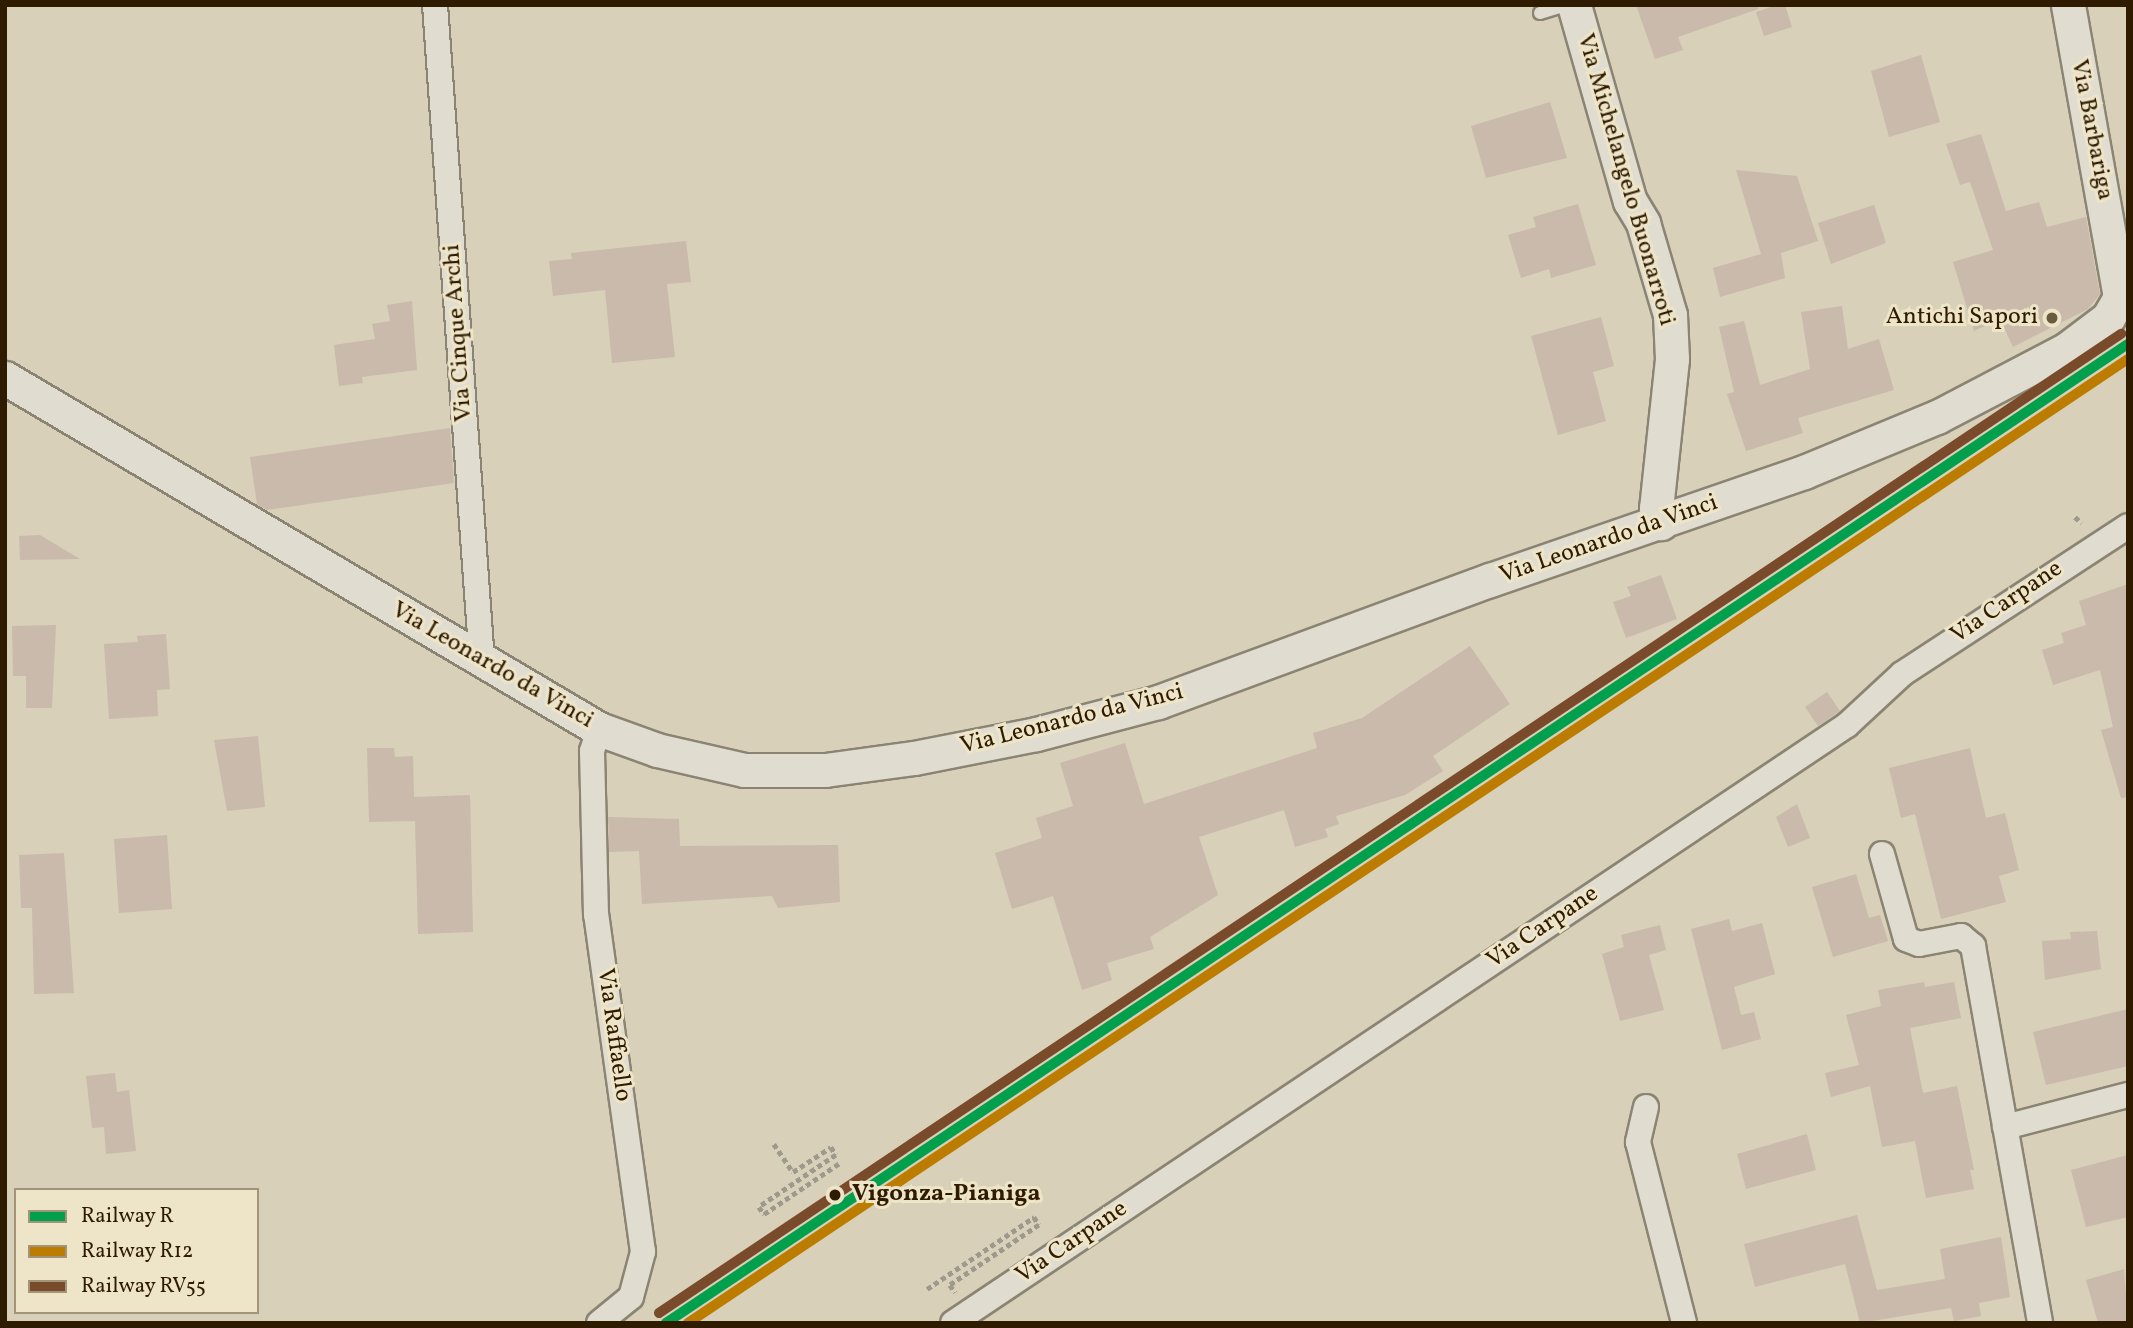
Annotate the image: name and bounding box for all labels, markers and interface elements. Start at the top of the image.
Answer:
street label: Via Michelangelo Buonarroti [1569,31,1681,329]
street label: Via Barbariga [2063,57,2119,203]
street label: Via Cinque Archi [438,243,480,423]
place label: Antichi Sapori [1886,304,2038,332]
marker: Antichi Sapori [2044,310,2060,326]
street label: Via Leonardo da Vinci [1496,489,1722,591]
street label: Via Carpane [1946,555,2068,651]
street label: Via Leonardo da Vinci [386,596,598,736]
street label: Via Leonardo da Vinci [957,678,1187,762]
street label: Via Carpane [1482,880,1604,976]
street label: Via Raffaello [589,967,637,1103]
place label: Vigonza-Pianiga [852,1181,1041,1209]
marker: Vigonza-Pianiga [824,1184,846,1206]
legend [14,1188,259,1314]
street label: Via Carpane [1011,1195,1133,1291]
text: Railway R [81,1202,174,1231]
text: Railway R12 [81,1237,193,1266]
text: Railway RV55 [81,1272,206,1301]

